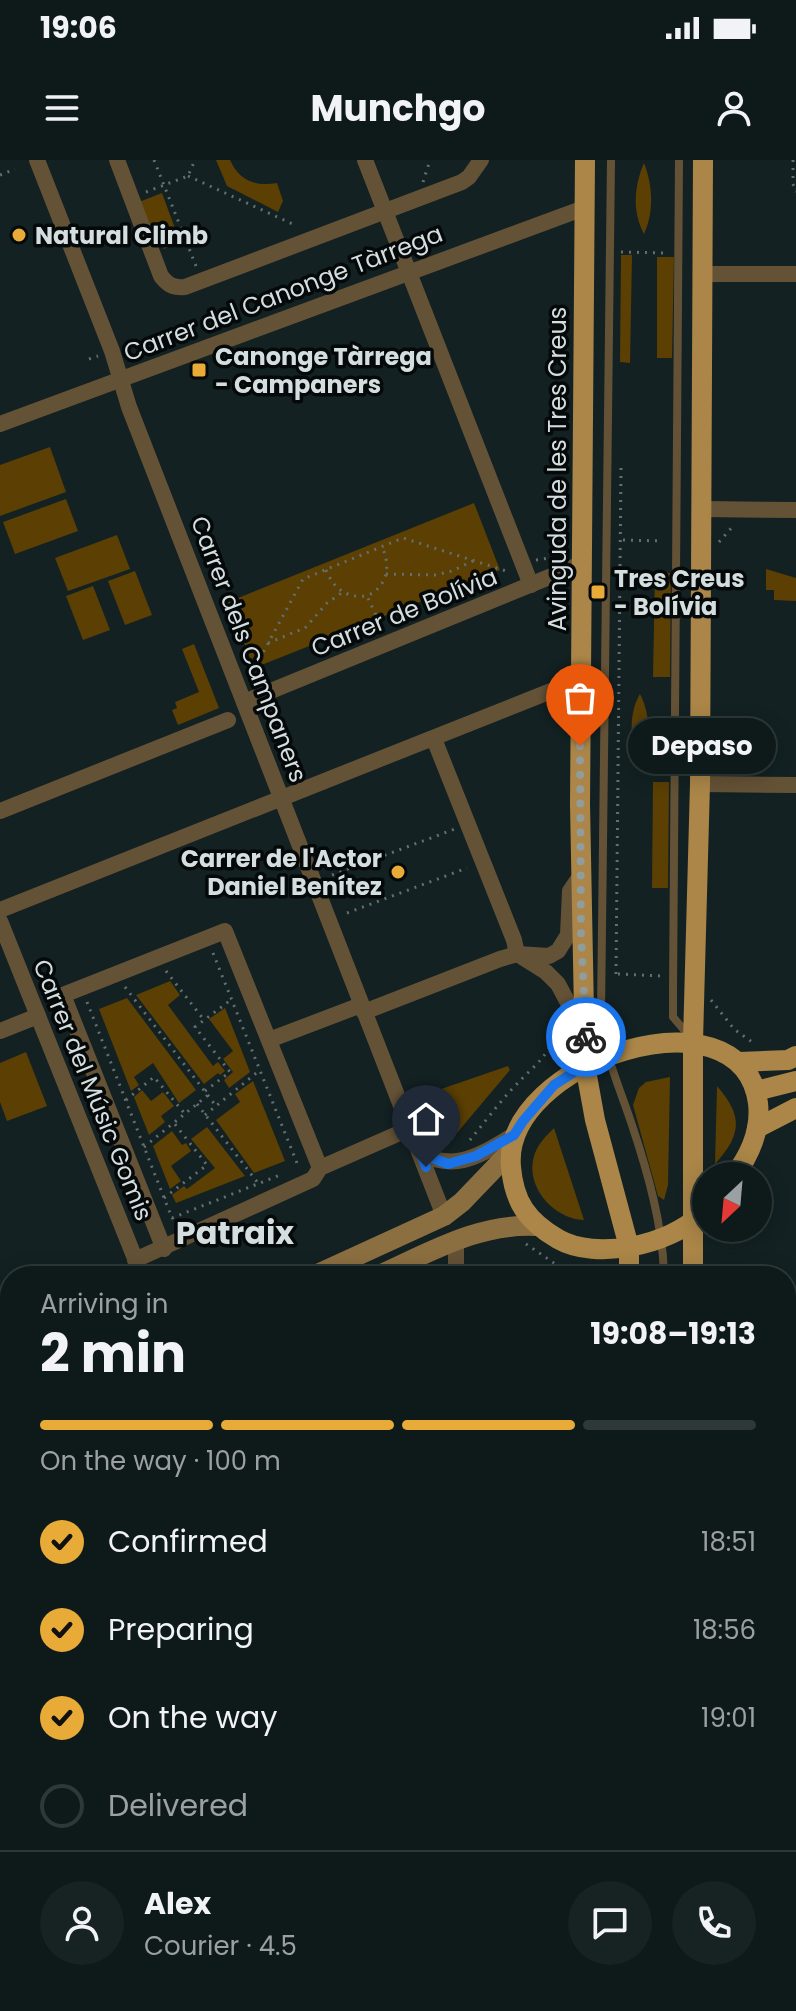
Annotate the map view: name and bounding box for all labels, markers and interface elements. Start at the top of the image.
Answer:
text: 19:06 [40,6,117,49]
text: Munchgo [311,83,486,134]
icon: menu [40,86,84,130]
icon: person [712,86,756,130]
street label: Carrer del Canonge Tàrrega [119,217,447,369]
place label: Natural Climb [35,219,208,252]
marker: Natural Climb [10,226,28,244]
street label: Avinguda de les Tres Creus [541,307,574,631]
place label: Canonge Tàrrega - Campaners [215,340,432,401]
marker: Canonge Tàrrega - Campaners [190,361,208,379]
street label: Carrer dels Campaners [183,511,315,787]
street label: Carrer de Bolívia [306,560,502,664]
place label: Tres Creus - Bolívia [614,562,745,623]
marker: Tres Creus - Bolívia [589,583,607,601]
pin [546,664,614,746]
icon: bag [558,676,602,720]
callout: Depaso [628,718,776,774]
text: Depaso [651,728,753,764]
place label: Carrer de l'Actor Daniel Benítez [181,842,382,903]
marker: Carrer de l'Actor Daniel Benítez [389,863,407,881]
street label: Carrer del Músic Gomis [25,955,161,1225]
courier [546,997,626,1077]
icon: bike [564,1015,608,1059]
pin [392,1085,460,1167]
icon: home [404,1097,448,1141]
north arrow [692,1162,772,1242]
map controls [692,1162,772,1242]
district label: Patraix [176,1210,294,1255]
text: Arriving in [40,1286,169,1322]
text: 19:08–19:13 [590,1312,756,1355]
text: 2 min [40,1317,186,1390]
text: On the way · 100 m [40,1443,281,1479]
icon: check [40,1520,84,1564]
text: Confirmed [108,1520,268,1563]
text: 18:51 [701,1524,756,1560]
icon: check [40,1608,84,1652]
text: Preparing [108,1608,254,1651]
text: 18:56 [693,1612,756,1648]
icon: check [40,1696,84,1740]
text: On the way [108,1696,277,1739]
text: 19:01 [701,1700,756,1736]
text: Delivered [108,1784,248,1827]
button: person [40,1881,124,1965]
button: chat [568,1881,652,1965]
button: phone [672,1881,756,1965]
text: Alex [144,1882,211,1925]
text: Courier · 4.5 [144,1928,297,1964]

